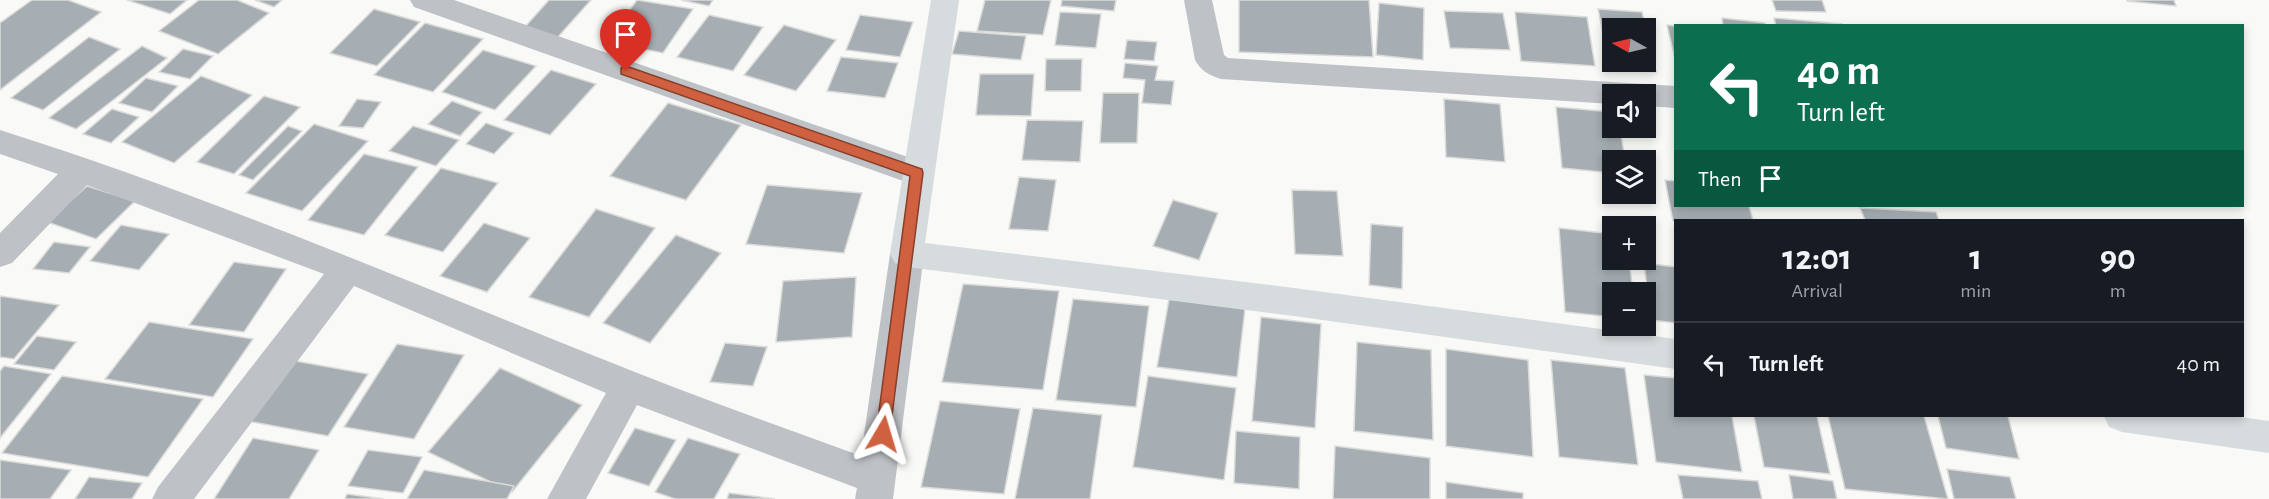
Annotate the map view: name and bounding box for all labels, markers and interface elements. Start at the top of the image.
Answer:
pin [600,9,651,71]
icon: arrive [609,18,642,51]
north arrow [1602,18,1656,72]
map controls [1602,18,1656,336]
icon: left [1698,48,1776,126]
text: 40 m [1797,50,1880,92]
button: sound [1602,84,1656,138]
text: Turn left [1797,99,1885,126]
button: layers [1602,150,1656,204]
icon: arrive [1754,162,1787,195]
text: Then [1698,168,1742,190]
button: + [1602,216,1656,270]
text: 12:01 [1782,240,1852,276]
text: 1 [1969,240,1982,276]
text: 90 [2100,240,2136,276]
text: Arrival [1791,281,1843,301]
text: min [1960,281,1991,301]
text: m [2110,281,2126,301]
button: − [1602,282,1656,336]
icon: left [1698,348,1731,381]
text: Turn left [1749,353,1823,375]
text: 40 m [2177,353,2220,375]
position arrow [851,402,915,466]

